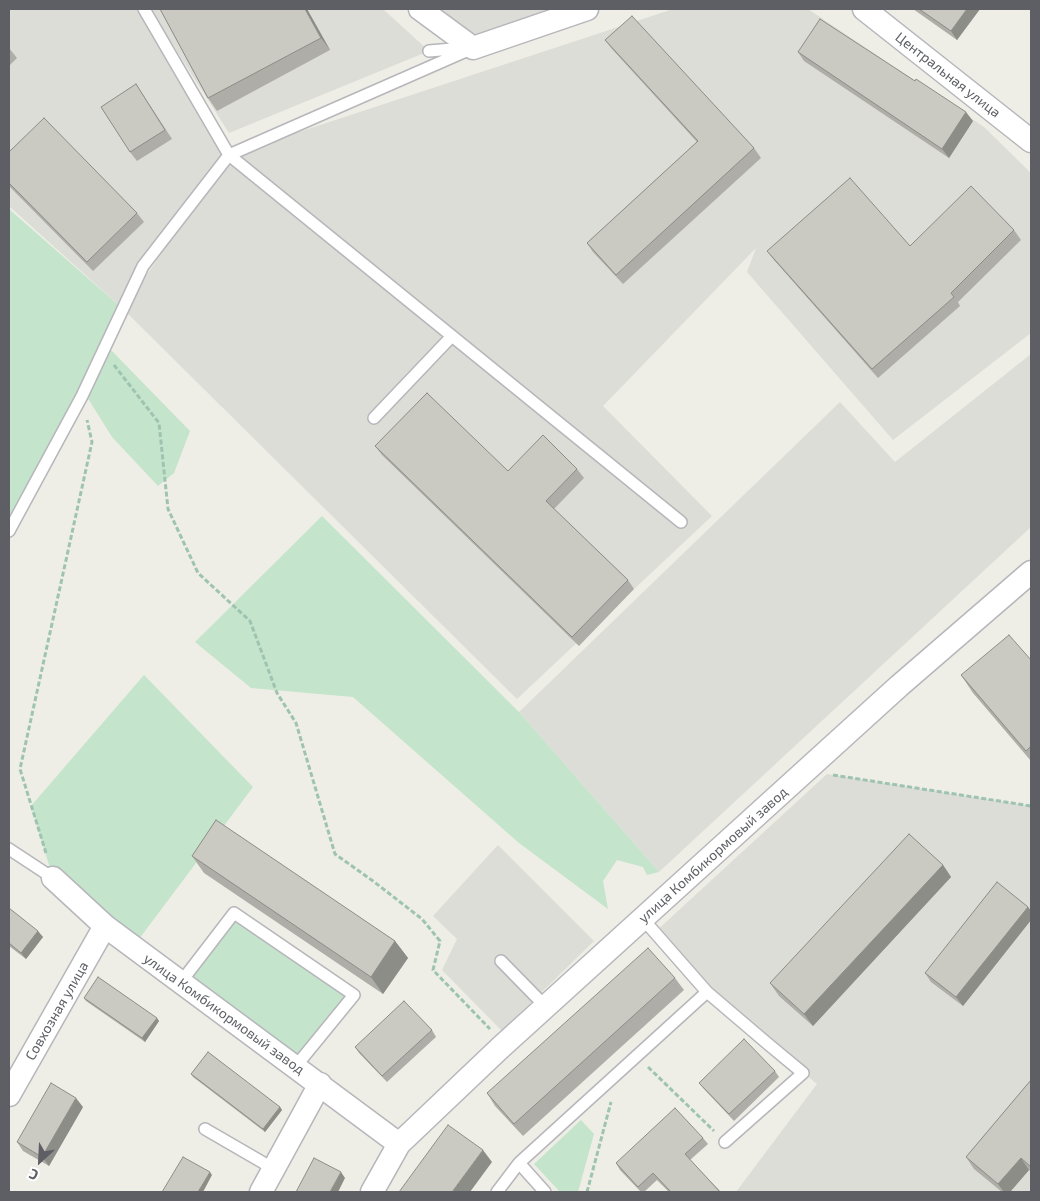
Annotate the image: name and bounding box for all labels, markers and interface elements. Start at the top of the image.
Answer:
street label: Центральная улица [892,29,1004,121]
street label: улица Комбикормовый завод [635,784,791,926]
street label: улица Комбикормовый завод [140,950,308,1078]
street label: Совхозная улица [22,959,92,1063]
north arrow [15,1136,65,1186]
text: С [26,1166,41,1184]

